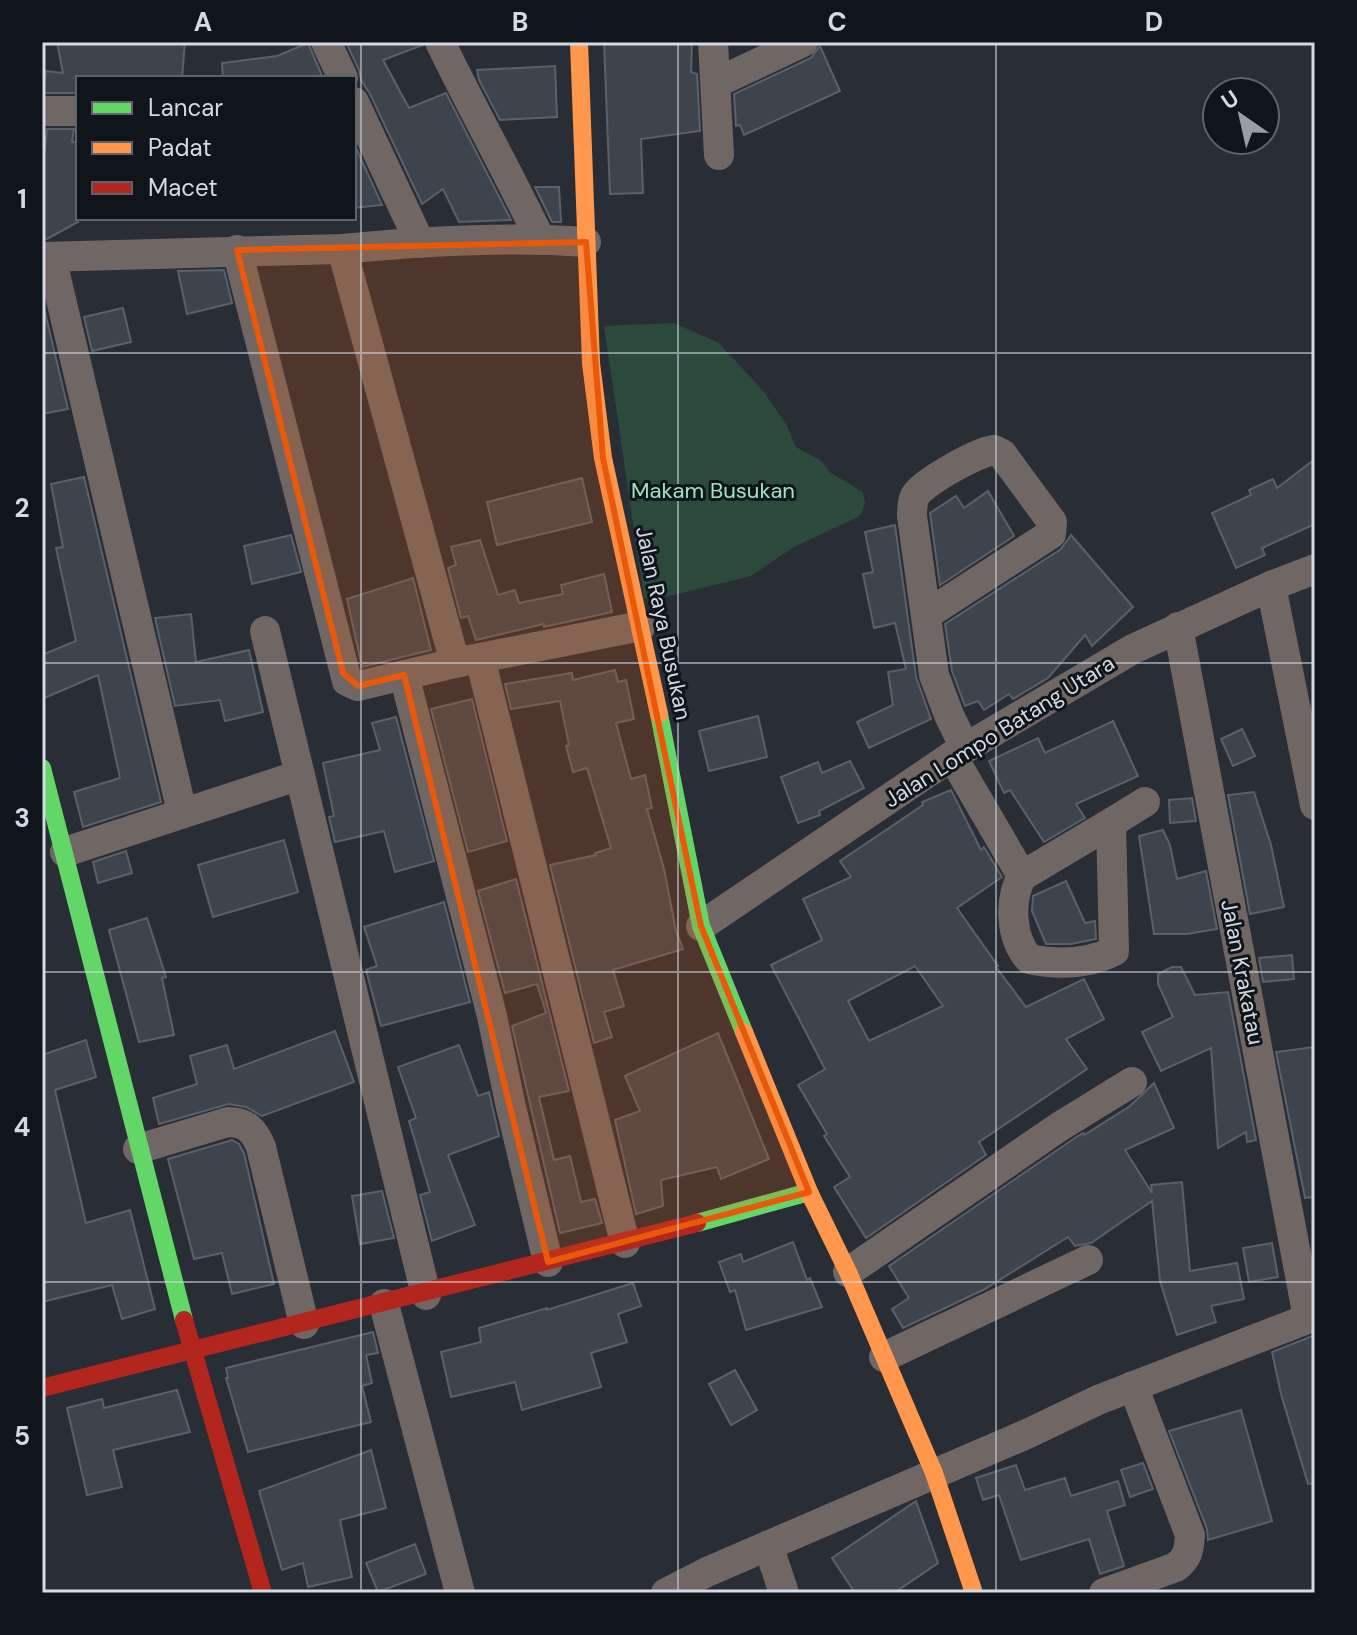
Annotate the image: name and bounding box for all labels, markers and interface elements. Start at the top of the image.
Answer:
text: A [194,5,212,39]
text: B [512,5,528,39]
text: C [827,5,847,39]
text: D [1145,5,1163,39]
legend [76,76,356,220]
north arrow [1201,76,1281,156]
text: U [1216,84,1244,116]
text: Lancar [148,92,223,123]
text: Padat [148,132,212,163]
text: Macet [148,172,218,203]
text: 1 [17,182,27,216]
park label: Makam Busukan [631,476,795,505]
text: 2 [14,491,30,525]
street label: Jalan Raya Busukan [629,524,698,723]
street label: Jalan Lompo Batang Utara [879,649,1120,814]
text: 3 [14,801,30,835]
street label: Jalan Krakatau [1214,897,1271,1047]
text: 4 [14,1110,30,1144]
text: 5 [14,1419,30,1453]

